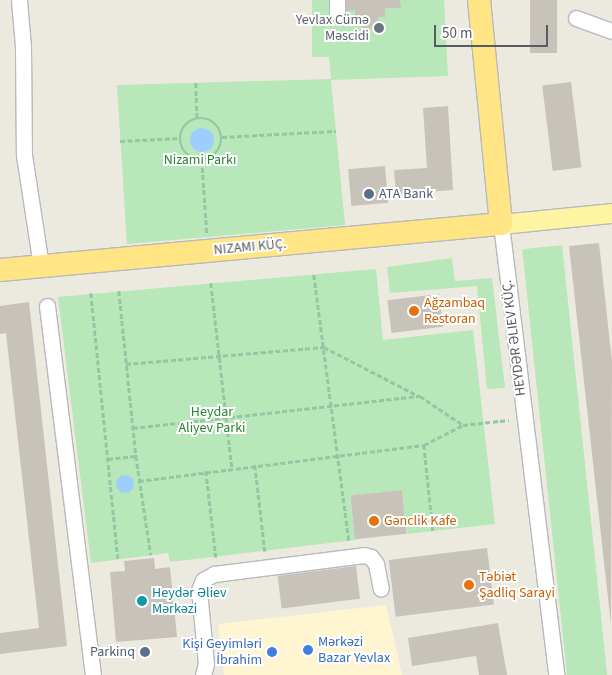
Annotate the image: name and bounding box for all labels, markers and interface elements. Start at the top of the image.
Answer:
place label: Yevlax Cümə Məscidi [296,12,369,44]
scale bar [437,15,551,47]
marker: Yevlax Cümə Məscidi [373,22,385,34]
text: 50 m [442,23,472,44]
park label: Nizami Parkı [164,152,236,168]
place label: ATA Bank [379,186,433,202]
marker: ATA Bank [363,188,375,200]
street label: NIZAMI KÜÇ. [213,235,287,259]
street label: HEYDƏR ƏLIEV KÜÇ. [499,279,529,397]
place label: Ağzambaq Restoran [424,295,485,328]
marker: Ağzambaq Restoran [408,305,420,317]
park label: Heydar Aliyev Parki [178,404,246,437]
place label: Gənclik Kafe [384,513,456,529]
marker: Gənclik Kafe [368,515,380,527]
place label: Təbiət Şadliq Sarayi [479,569,555,602]
marker: Təbiət Şadliq Sarayi [463,579,475,591]
place label: Heydər Əliev Mərkəzi [152,585,227,618]
marker: Heydər Əliev Mərkəzi [136,595,148,607]
place label: Mərkəzi Bazar Yevlax [318,634,390,666]
place label: Kişi Geyimləri İbrahim [182,636,262,669]
place label: Parkinq [90,644,135,660]
marker: Mərkəzi Bazar Yevlax [302,644,314,656]
marker: Parkinq [139,646,151,658]
marker: Kişi Geyimləri İbrahim [266,646,278,658]

